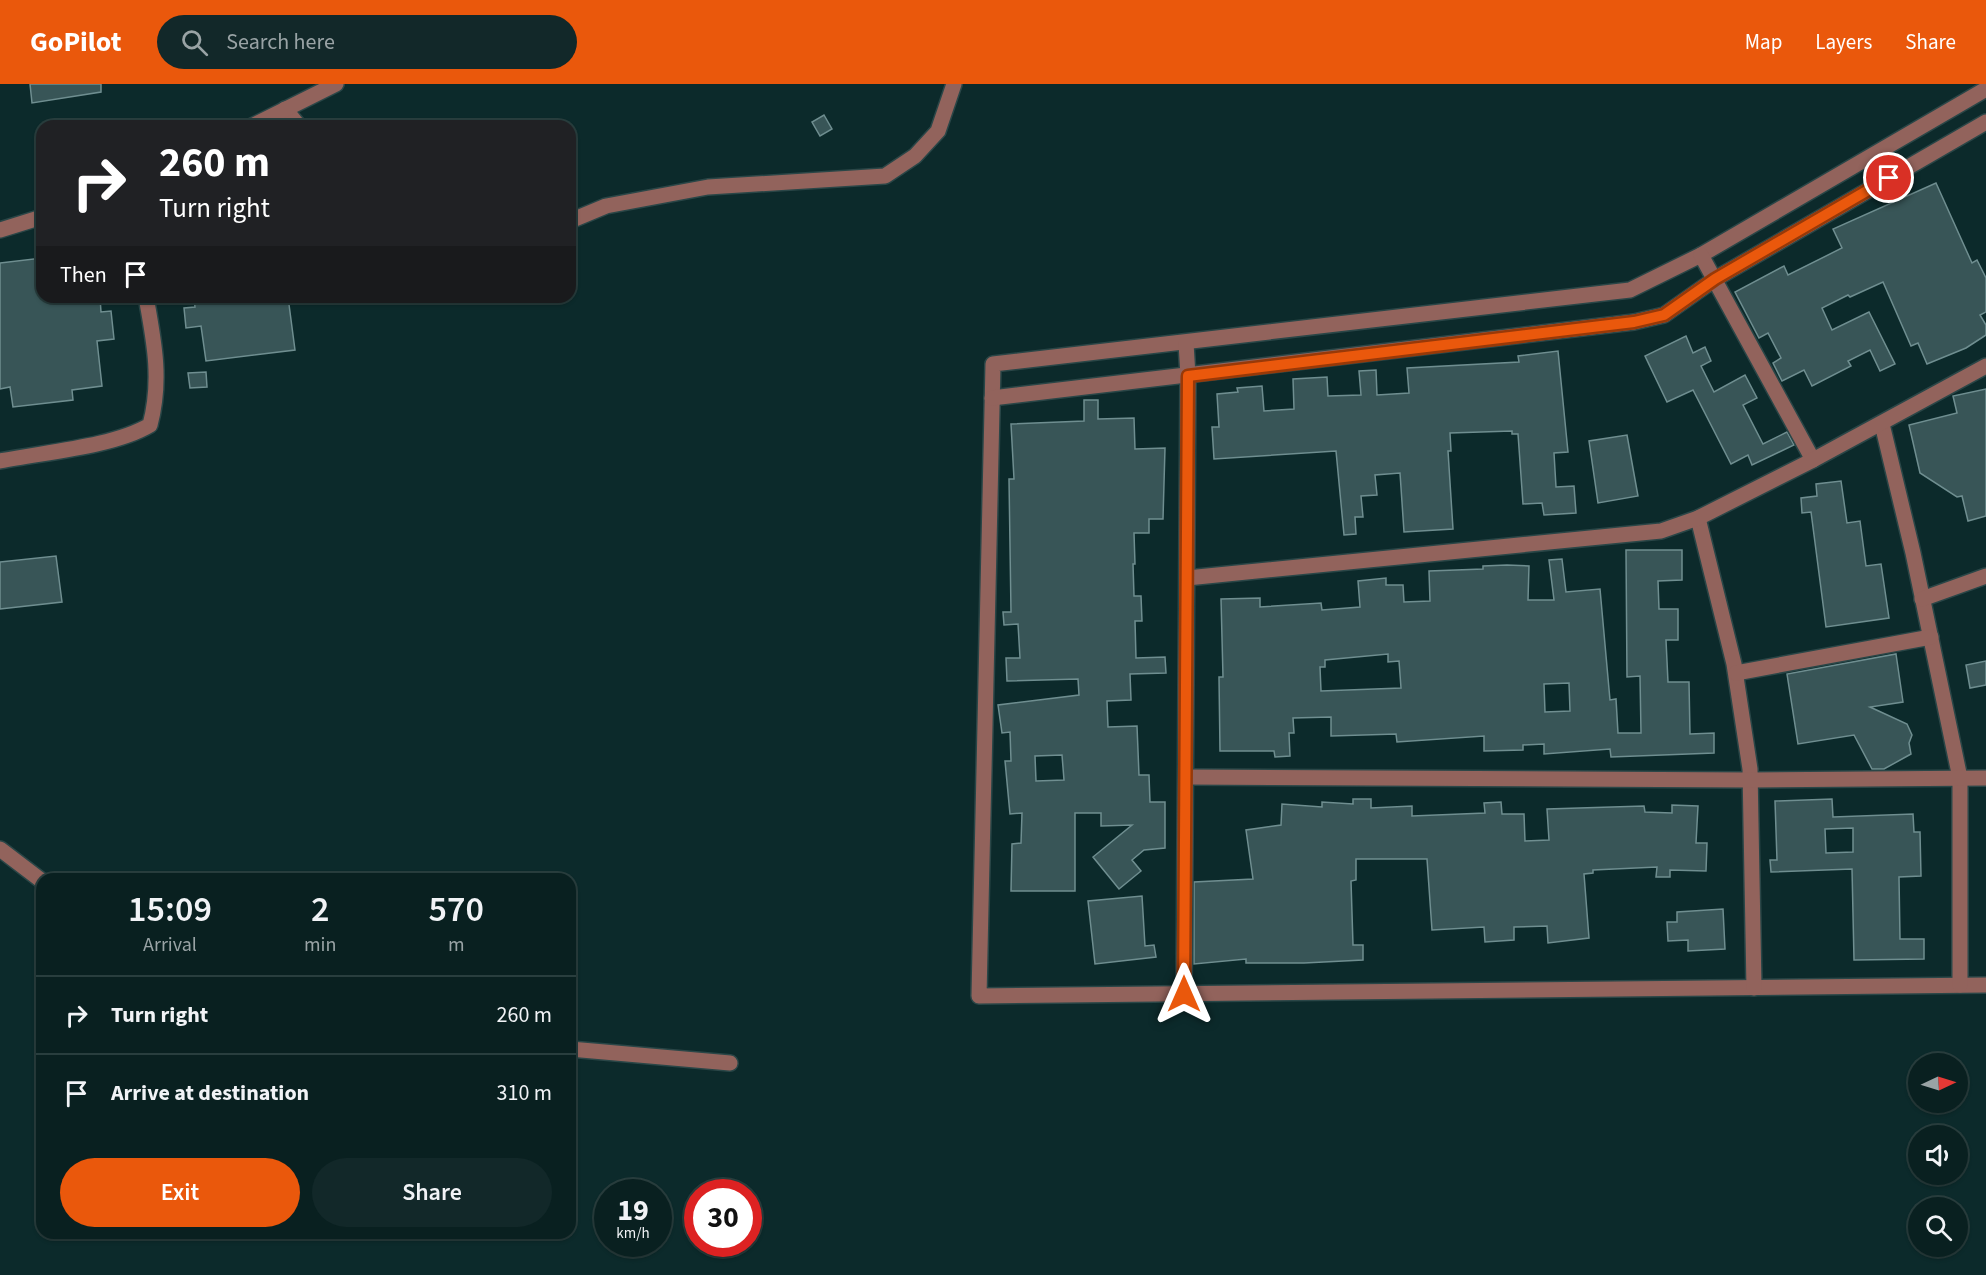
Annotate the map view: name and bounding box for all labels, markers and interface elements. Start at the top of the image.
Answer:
search box [157,15,577,69]
text: GoPilot [30,22,121,62]
icon: search [178,26,211,59]
text: Search here [226,26,335,58]
text: Map [1745,27,1782,57]
text: Layers [1815,27,1872,57]
text: Share [1905,27,1956,57]
text: 260 m [159,133,270,193]
icon: right [60,144,138,222]
pin [1863,152,1914,203]
icon: arrive [1872,161,1905,194]
text: Turn right [159,189,270,228]
icon: arrive [119,258,152,291]
text: Then [60,259,107,291]
text: 15:09 [128,884,212,935]
text: 2 [311,884,329,935]
text: 570 [428,884,484,935]
text: Arrival [143,931,197,959]
text: min [304,931,336,959]
text: m [448,931,464,959]
position arrow [1152,962,1216,1026]
icon: right [60,999,93,1032]
text: Turn right [111,999,208,1031]
text: 260 m [497,999,552,1031]
north arrow [1908,1053,1968,1113]
map controls [1908,1053,1968,1257]
icon: arrive [60,1077,93,1110]
text: Arrive at destination [111,1077,309,1109]
text: 310 m [497,1077,552,1109]
button: sound [1908,1125,1968,1185]
button: Exit [60,1158,300,1227]
button: Share [312,1158,552,1227]
speed limit sign: 30 [684,1179,762,1257]
text: 19 [617,1189,649,1232]
button: search [1908,1197,1968,1257]
text: km/h [616,1223,650,1244]

